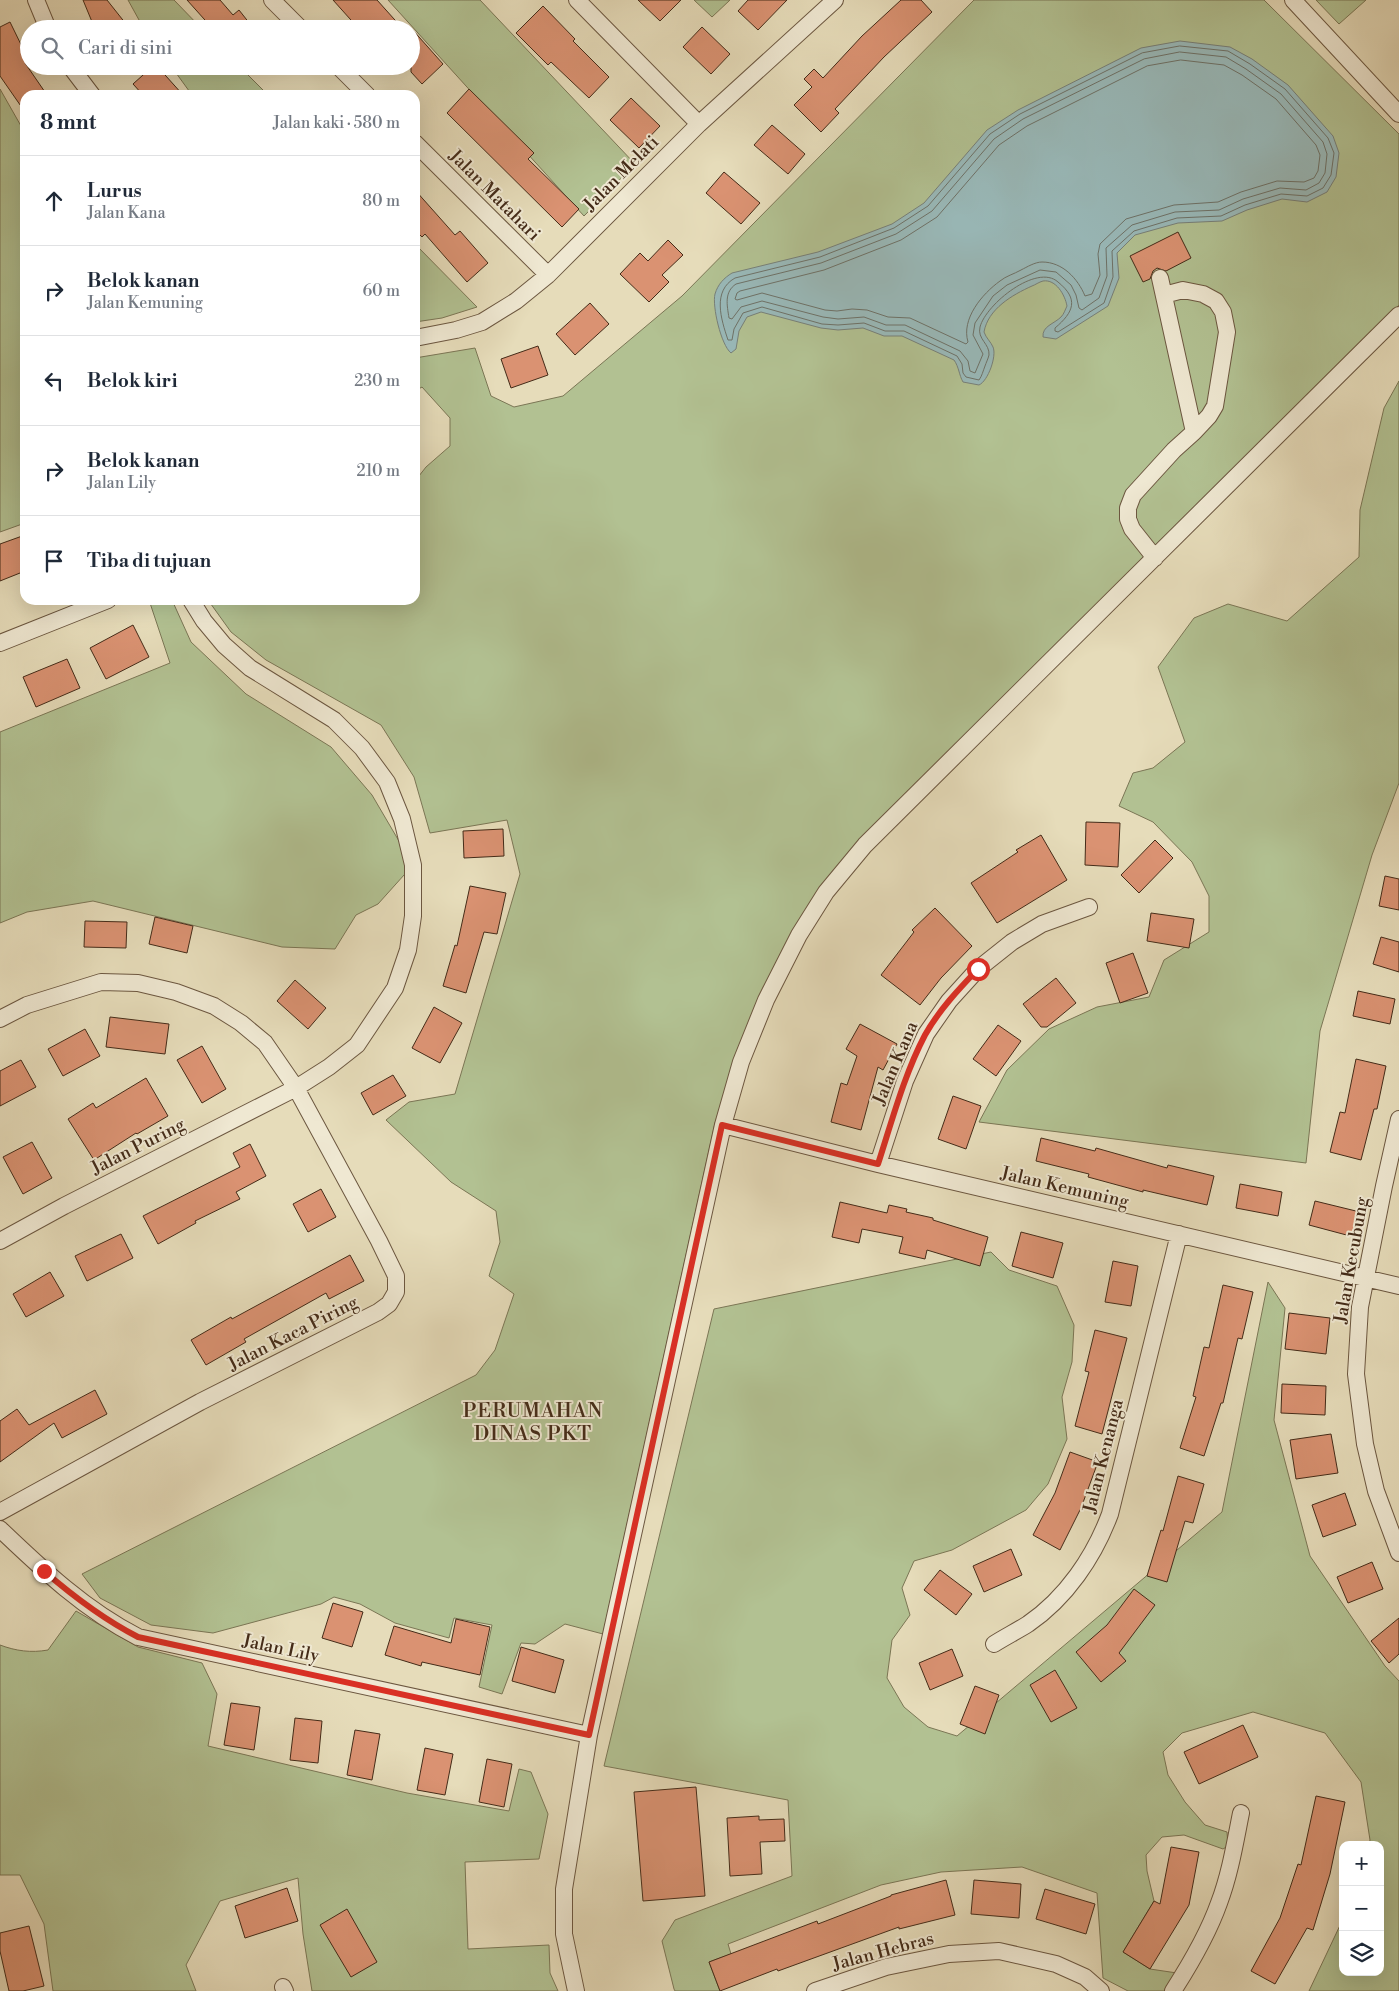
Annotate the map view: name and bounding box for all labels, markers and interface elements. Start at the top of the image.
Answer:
search box [20,20,420,75]
icon: search [38,34,66,62]
text: Cari di sini [78,36,173,60]
text: 8 mnt [40,110,96,136]
text: Jalan kaki · 580 m [273,113,400,133]
street label: Jalan Melati [578,131,664,217]
street label: Jalan Matahari [443,144,545,246]
text: Lurus [87,179,142,203]
icon: ahead [40,187,68,215]
text: 80 m [362,191,400,211]
text: Jalan Kana [87,203,166,223]
text: Belok kanan [87,269,200,293]
icon: right [40,277,68,305]
text: 60 m [362,281,400,301]
text: Jalan Kemuning [87,293,203,313]
icon: left [40,367,68,395]
text: Belok kiri [87,369,177,393]
text: 230 m [354,371,400,391]
text: Belok kanan [87,449,200,473]
icon: right [40,457,68,485]
text: 210 m [356,461,400,481]
text: Jalan Lily [87,473,156,493]
icon: arrive [40,547,68,575]
text: Tiba di tujuan [87,549,211,573]
route start [967,958,990,981]
street label: Jalan Kana [867,1017,924,1109]
street label: Jalan Puring [86,1113,190,1180]
street label: Jalan Kemuning [998,1161,1132,1214]
street label: Jalan Kecubung [1329,1195,1374,1326]
street label: Jalan Kaca Piring [223,1290,363,1377]
street label: Jalan Kenanga [1078,1396,1129,1517]
district label: PERUMAHAN DINAS PKT [463,1399,603,1447]
route end [33,1560,56,1583]
street label: Jalan Lily [240,1629,321,1668]
map controls [1339,1841,1384,1976]
button: + [1339,1841,1384,1886]
button: − [1339,1886,1384,1931]
street label: Jalan Hebras [829,1927,936,1976]
button: layers [1339,1931,1384,1976]

